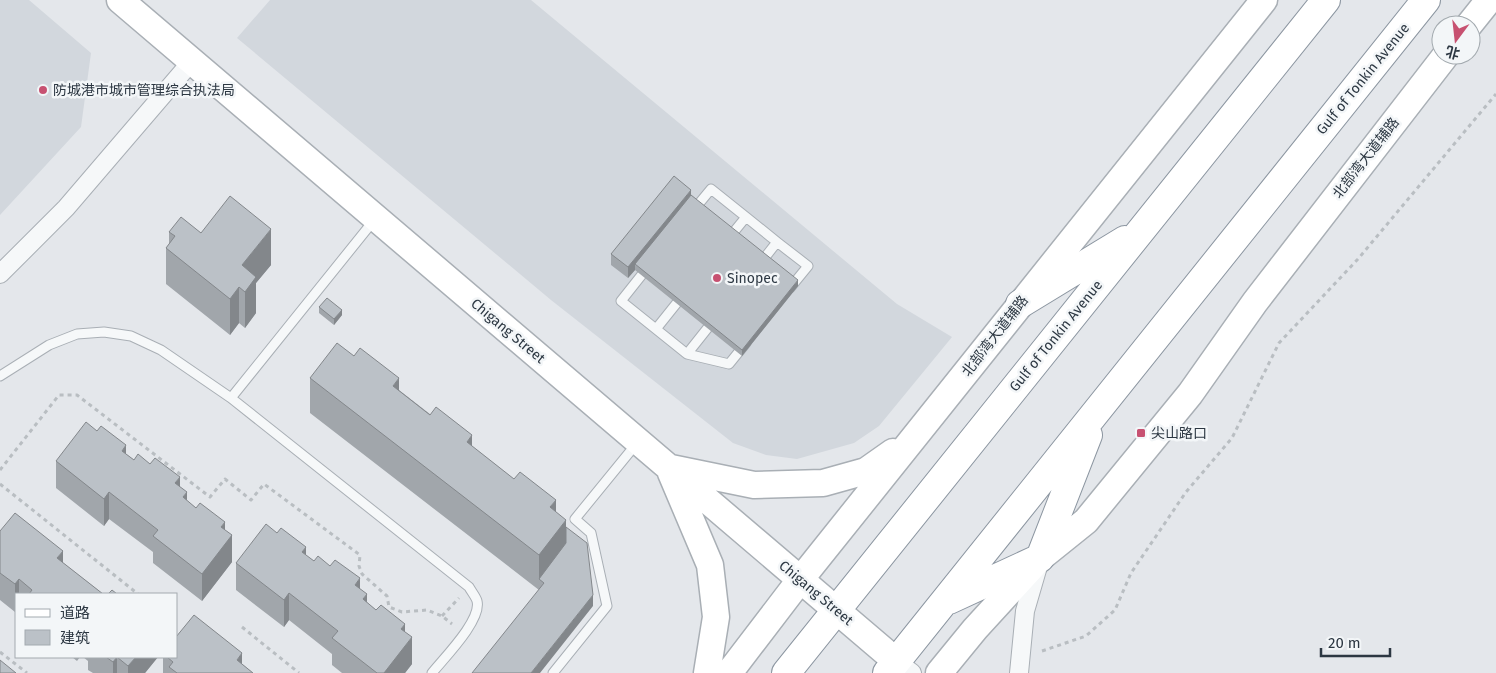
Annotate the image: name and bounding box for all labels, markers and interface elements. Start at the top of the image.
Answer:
north arrow [1431,15,1481,65]
street label: Gulf of Tonkin Avenue [1313,20,1413,138]
text: 北 [1444,42,1462,62]
place label: 防城港市城市管理综合执法局 [53,82,235,99]
marker: 防城港市城市管理综合执法局 [37,84,49,96]
street label: 北部湾大道辅路 [1329,114,1403,202]
place label: Sinopec [727,270,778,287]
marker: Sinopec [711,272,723,284]
street label: Gulf of Tonkin Avenue [1006,277,1106,395]
street label: 北部湾大道辅路 [958,292,1032,380]
street label: Chigang Street [467,295,549,368]
place label: 尖山路口 [1151,425,1207,442]
marker: 尖山路口 [1135,427,1147,439]
street label: Chigang Street [775,557,857,630]
legend [15,593,178,658]
text: 道路 [60,604,90,622]
scale bar [1321,626,1390,658]
text: 建筑 [60,629,90,647]
text: 20 m [1328,634,1361,652]

